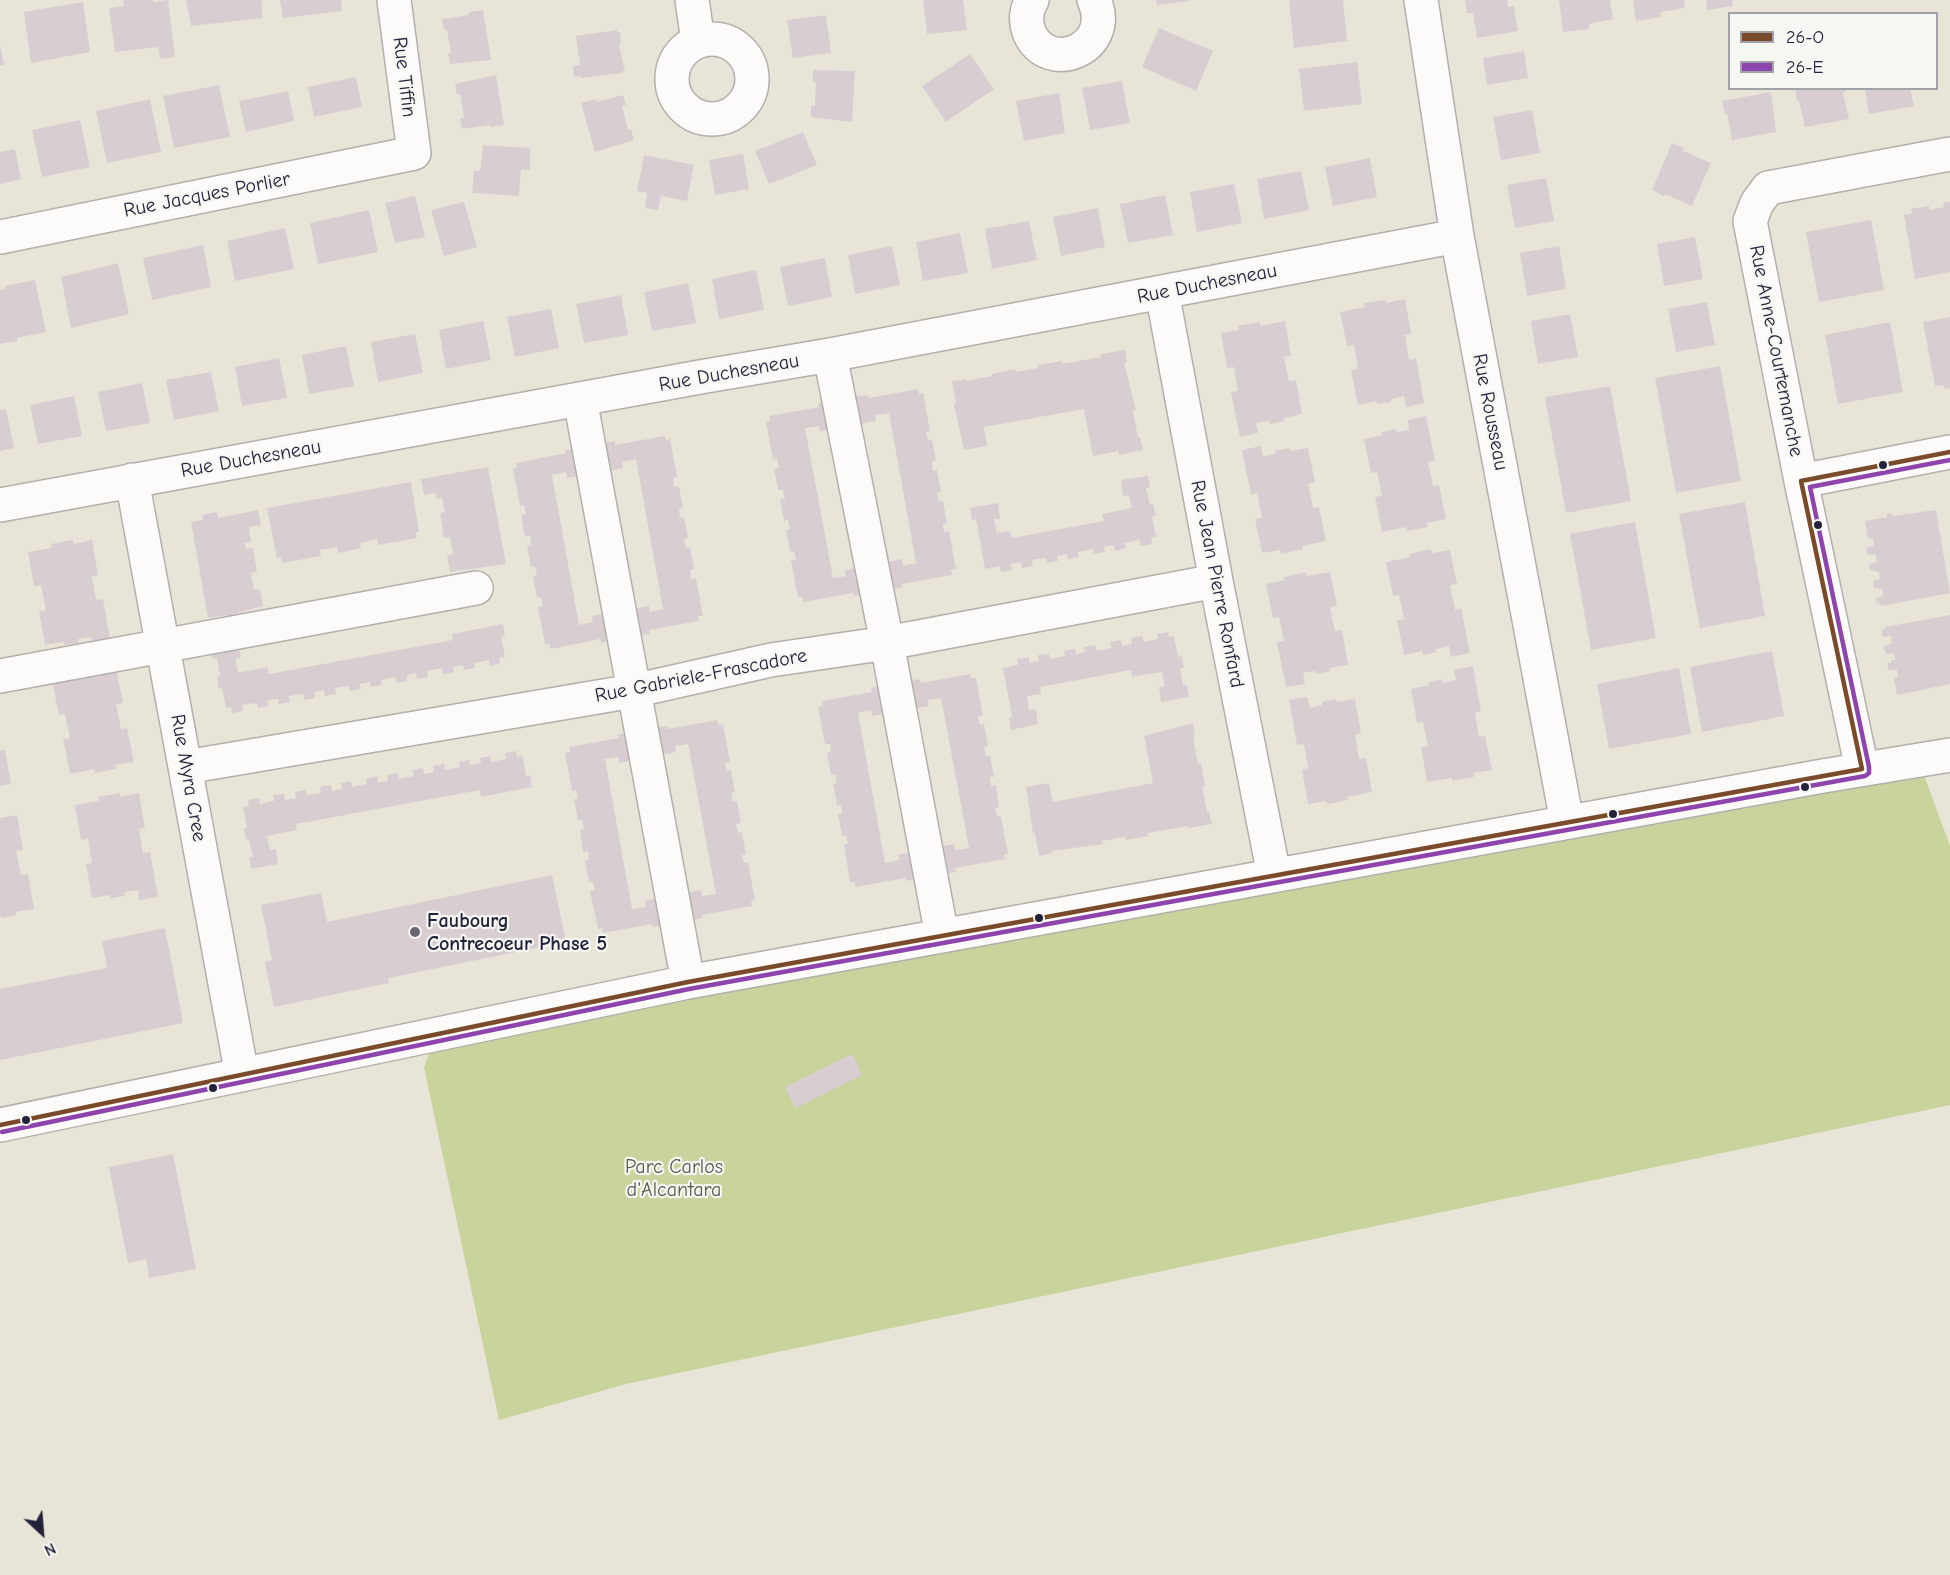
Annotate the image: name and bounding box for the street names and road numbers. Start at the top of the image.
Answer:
street label: Rue Tiffin [387,36,421,118]
street label: Rue Jacques Porlier [122,167,292,223]
street label: Rue Anne-Courtemanche [1744,243,1808,459]
street label: Rue Duchesneau [1135,259,1279,309]
street label: Rue Duchesneau [657,349,801,397]
street label: Rue Rousseau [1467,352,1513,472]
street label: Rue Duchesneau [179,435,323,483]
street label: Rue Jean Pierre Ronfard [1185,478,1249,690]
street label: Rue Gabriele-Frascadore [593,644,809,708]
street label: Rue Myra Cree [165,712,211,844]

